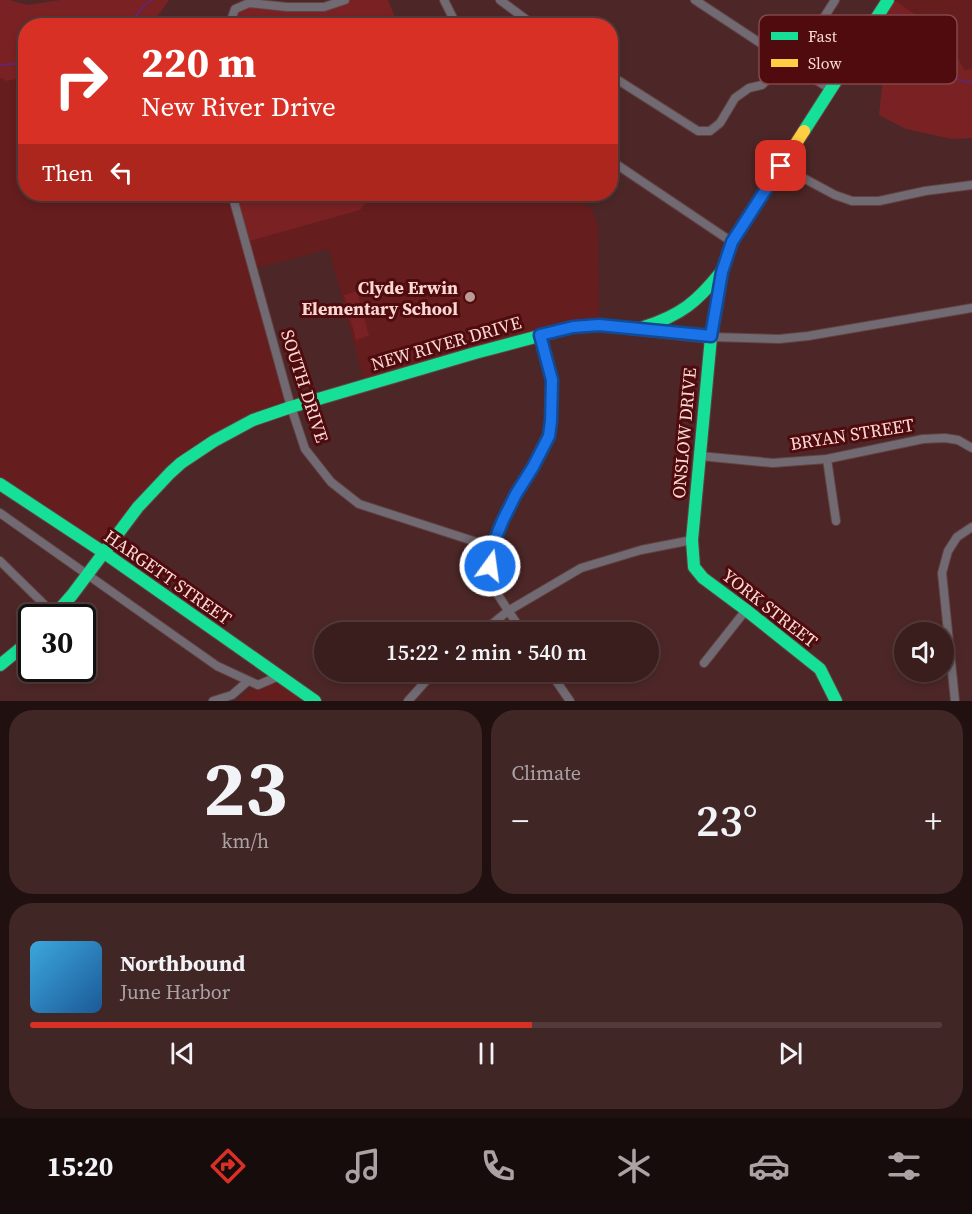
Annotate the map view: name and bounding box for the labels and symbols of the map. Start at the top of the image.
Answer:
legend [759,15,957,84]
text: Fast [808,25,838,47]
text: Slow [808,52,843,74]
pin [755,140,806,191]
place label: Clyde Erwin Elementary School [301,275,458,321]
marker: Clyde Erwin Elementary School [463,290,477,304]
street label: NEW RIVER DRIVE [368,310,524,376]
street label: SOUTH DRIVE [275,326,335,446]
street label: ONSLOW DRIVE [666,366,702,500]
street label: BRYAN STREET [788,412,916,456]
street label: HARGETT STREET [99,524,237,630]
position arrow [458,534,522,598]
street label: YORK STREET [717,563,823,653]
speed limit sign: 30 [18,604,96,682]

